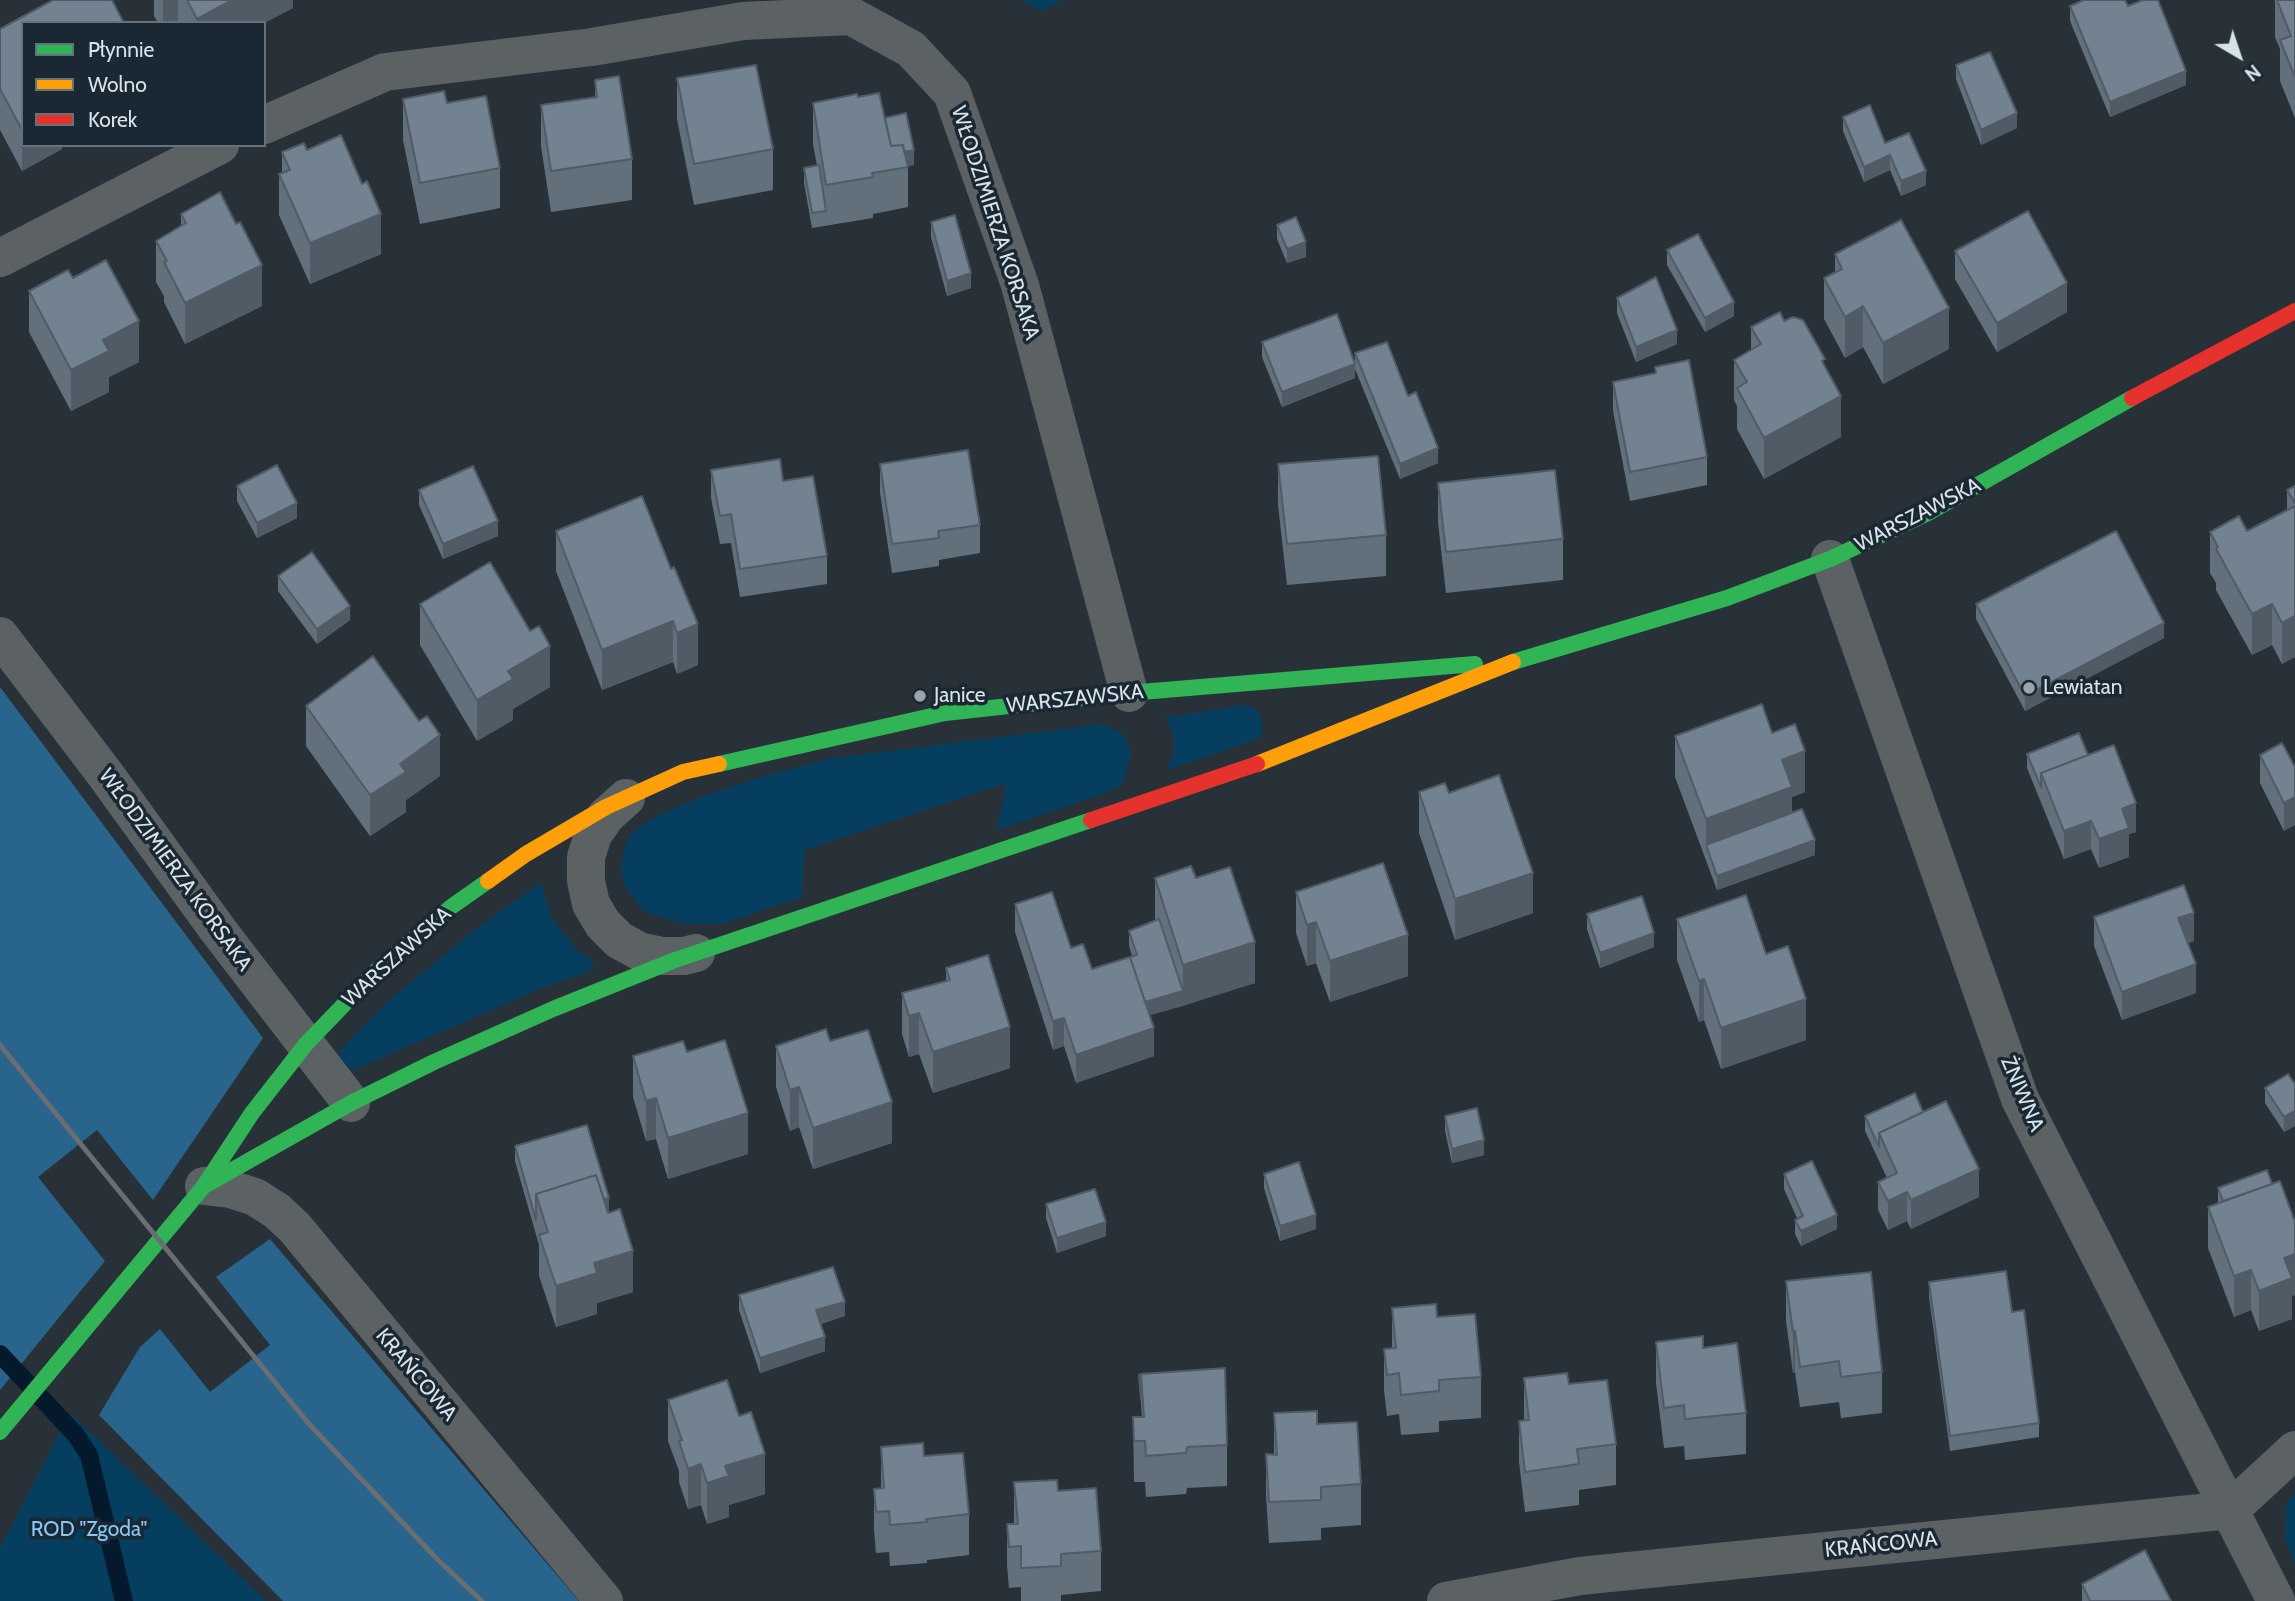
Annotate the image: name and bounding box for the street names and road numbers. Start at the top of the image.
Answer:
street label: WŁODZIMIERZA KORSAKA [945,103,1045,343]
street label: WARSZAWSKA [1851,473,1985,557]
street label: WARSZAWSKA [1005,679,1145,719]
street label: WŁODZIMIERZA KORSAKA [93,764,257,976]
street label: WARSZAWSKA [337,902,457,1012]
street label: ŻNIWNA [1995,1053,2049,1135]
street label: KRAŃCOWA [370,1324,462,1426]
street label: KRAŃCOWA [1824,1527,1938,1563]

